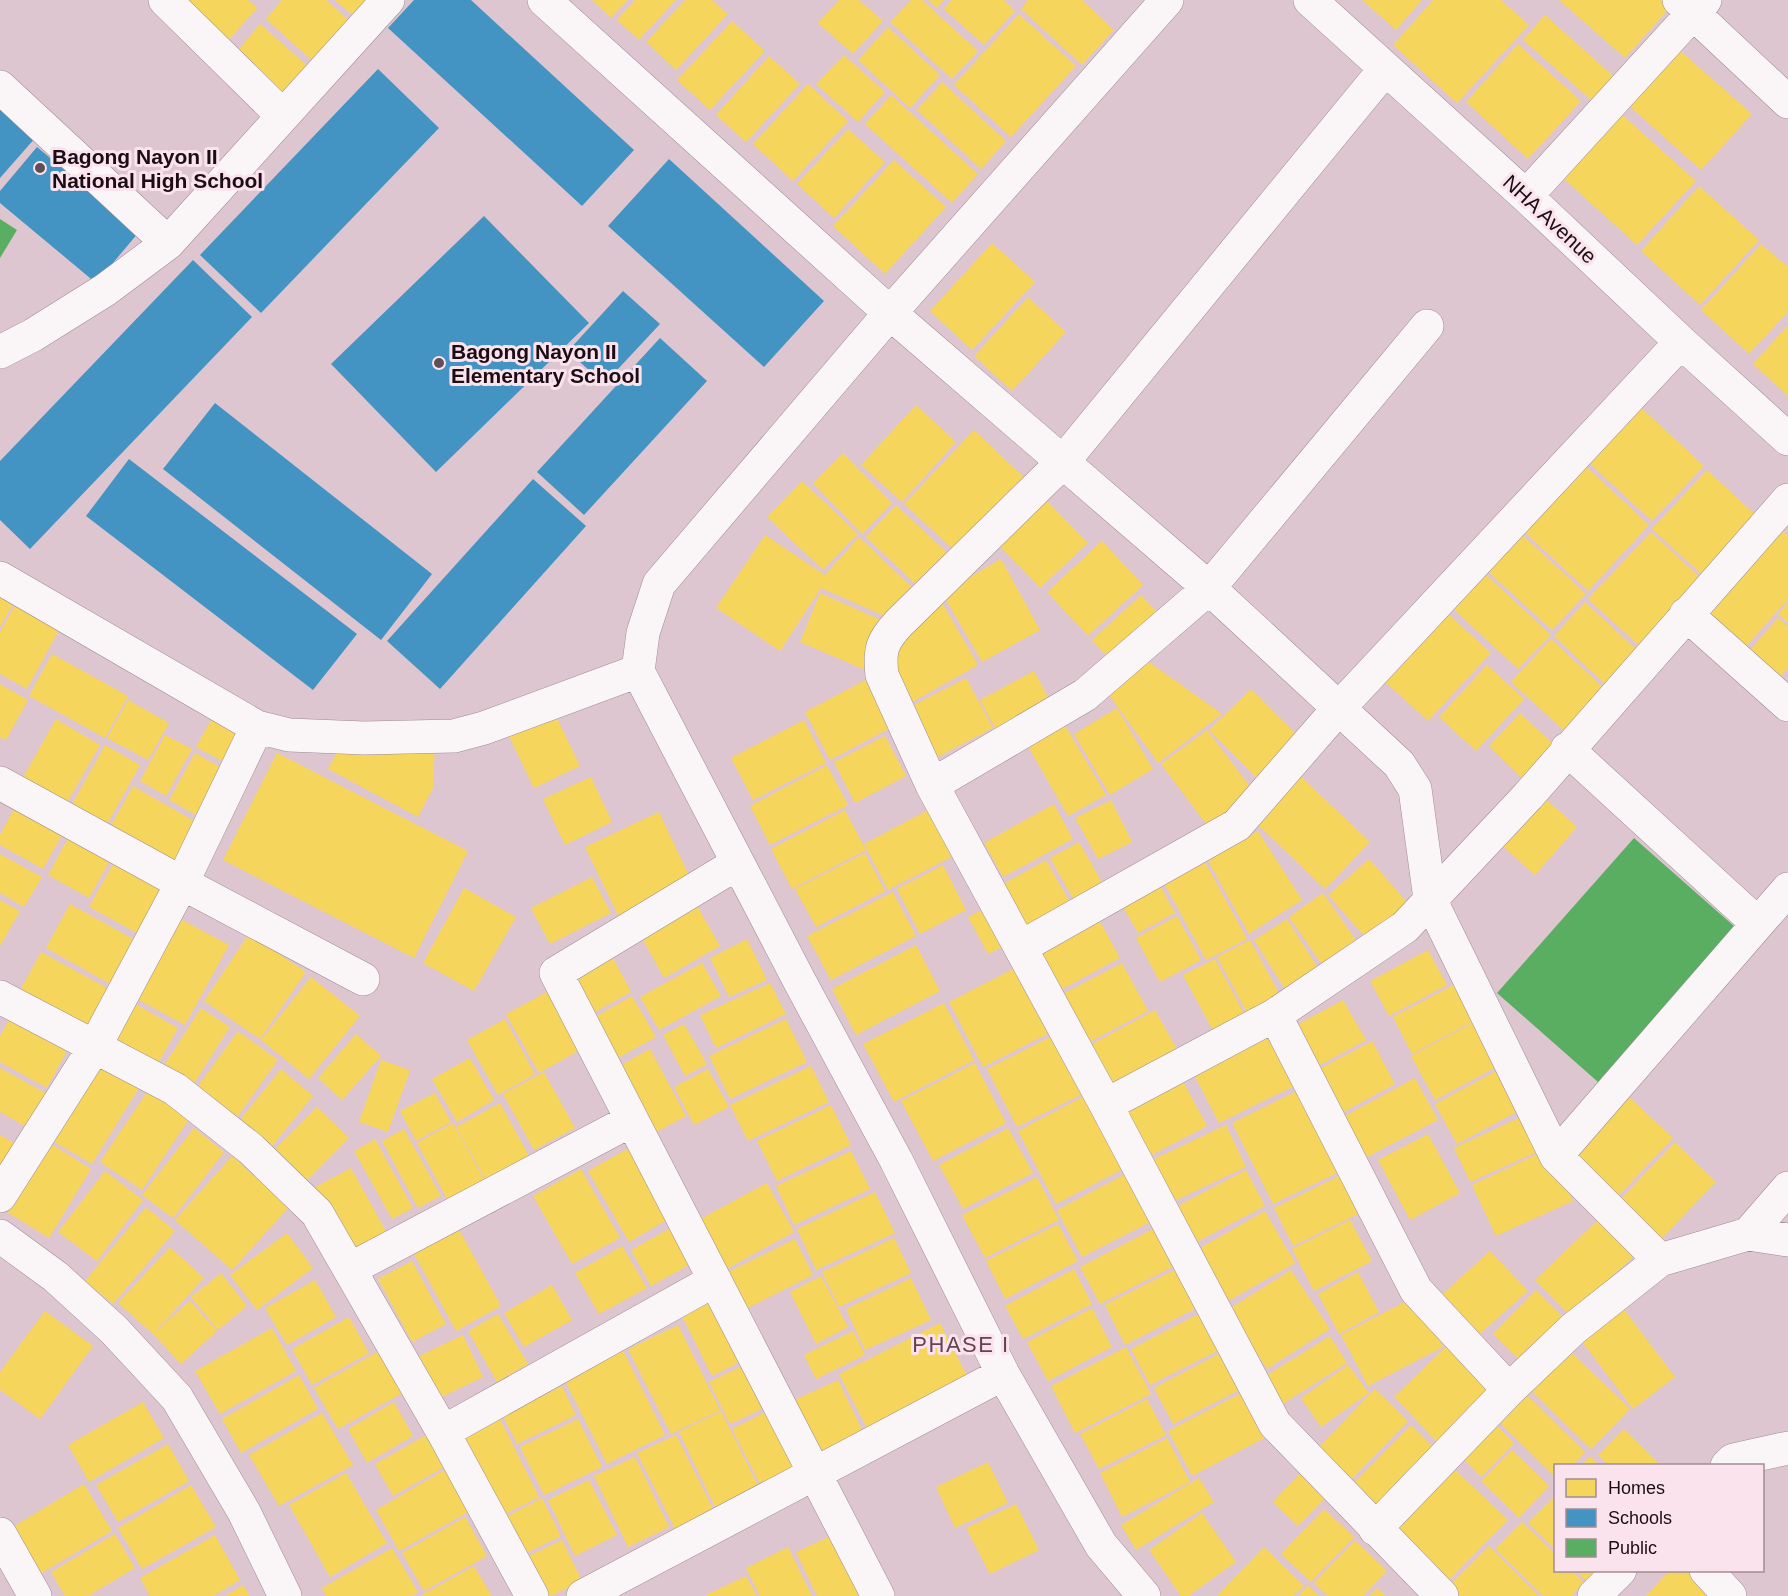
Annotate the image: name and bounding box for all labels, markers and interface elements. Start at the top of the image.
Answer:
place label: Bagong Nayon II National High School [52,145,263,192]
marker: Bagong Nayon II National High School [33,161,47,175]
street label: NHA Avenue [1499,170,1601,268]
place label: Bagong Nayon II Elementary School [451,340,640,387]
marker: Bagong Nayon II Elementary School [432,356,446,370]
district label: PHASE I [912,1332,1010,1357]
legend [1554,1464,1764,1572]
text: Homes [1608,1478,1665,1498]
text: Schools [1608,1508,1672,1528]
text: Public [1608,1538,1657,1558]

